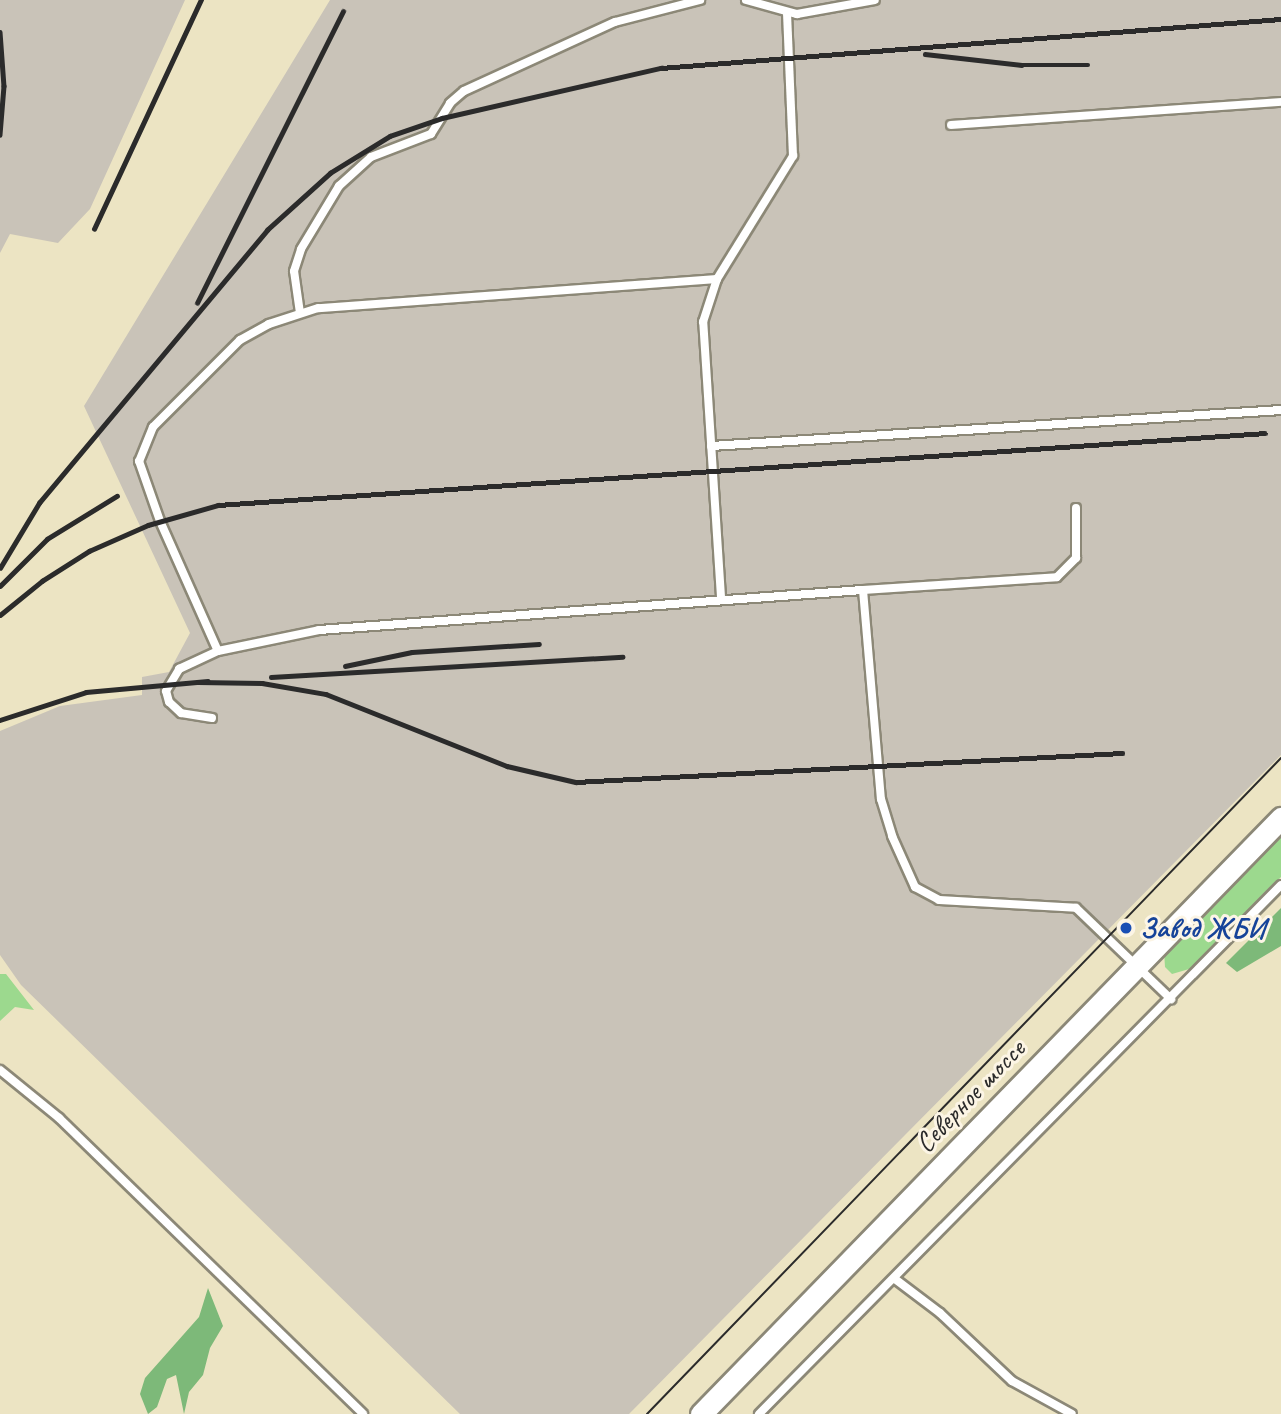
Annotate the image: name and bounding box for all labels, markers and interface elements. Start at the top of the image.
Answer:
place label: Завод ЖБИ [1140,911,1264,945]
marker: Завод ЖБИ [1118,920,1134,936]
street label: Северное шоссе [908,1033,1032,1159]

